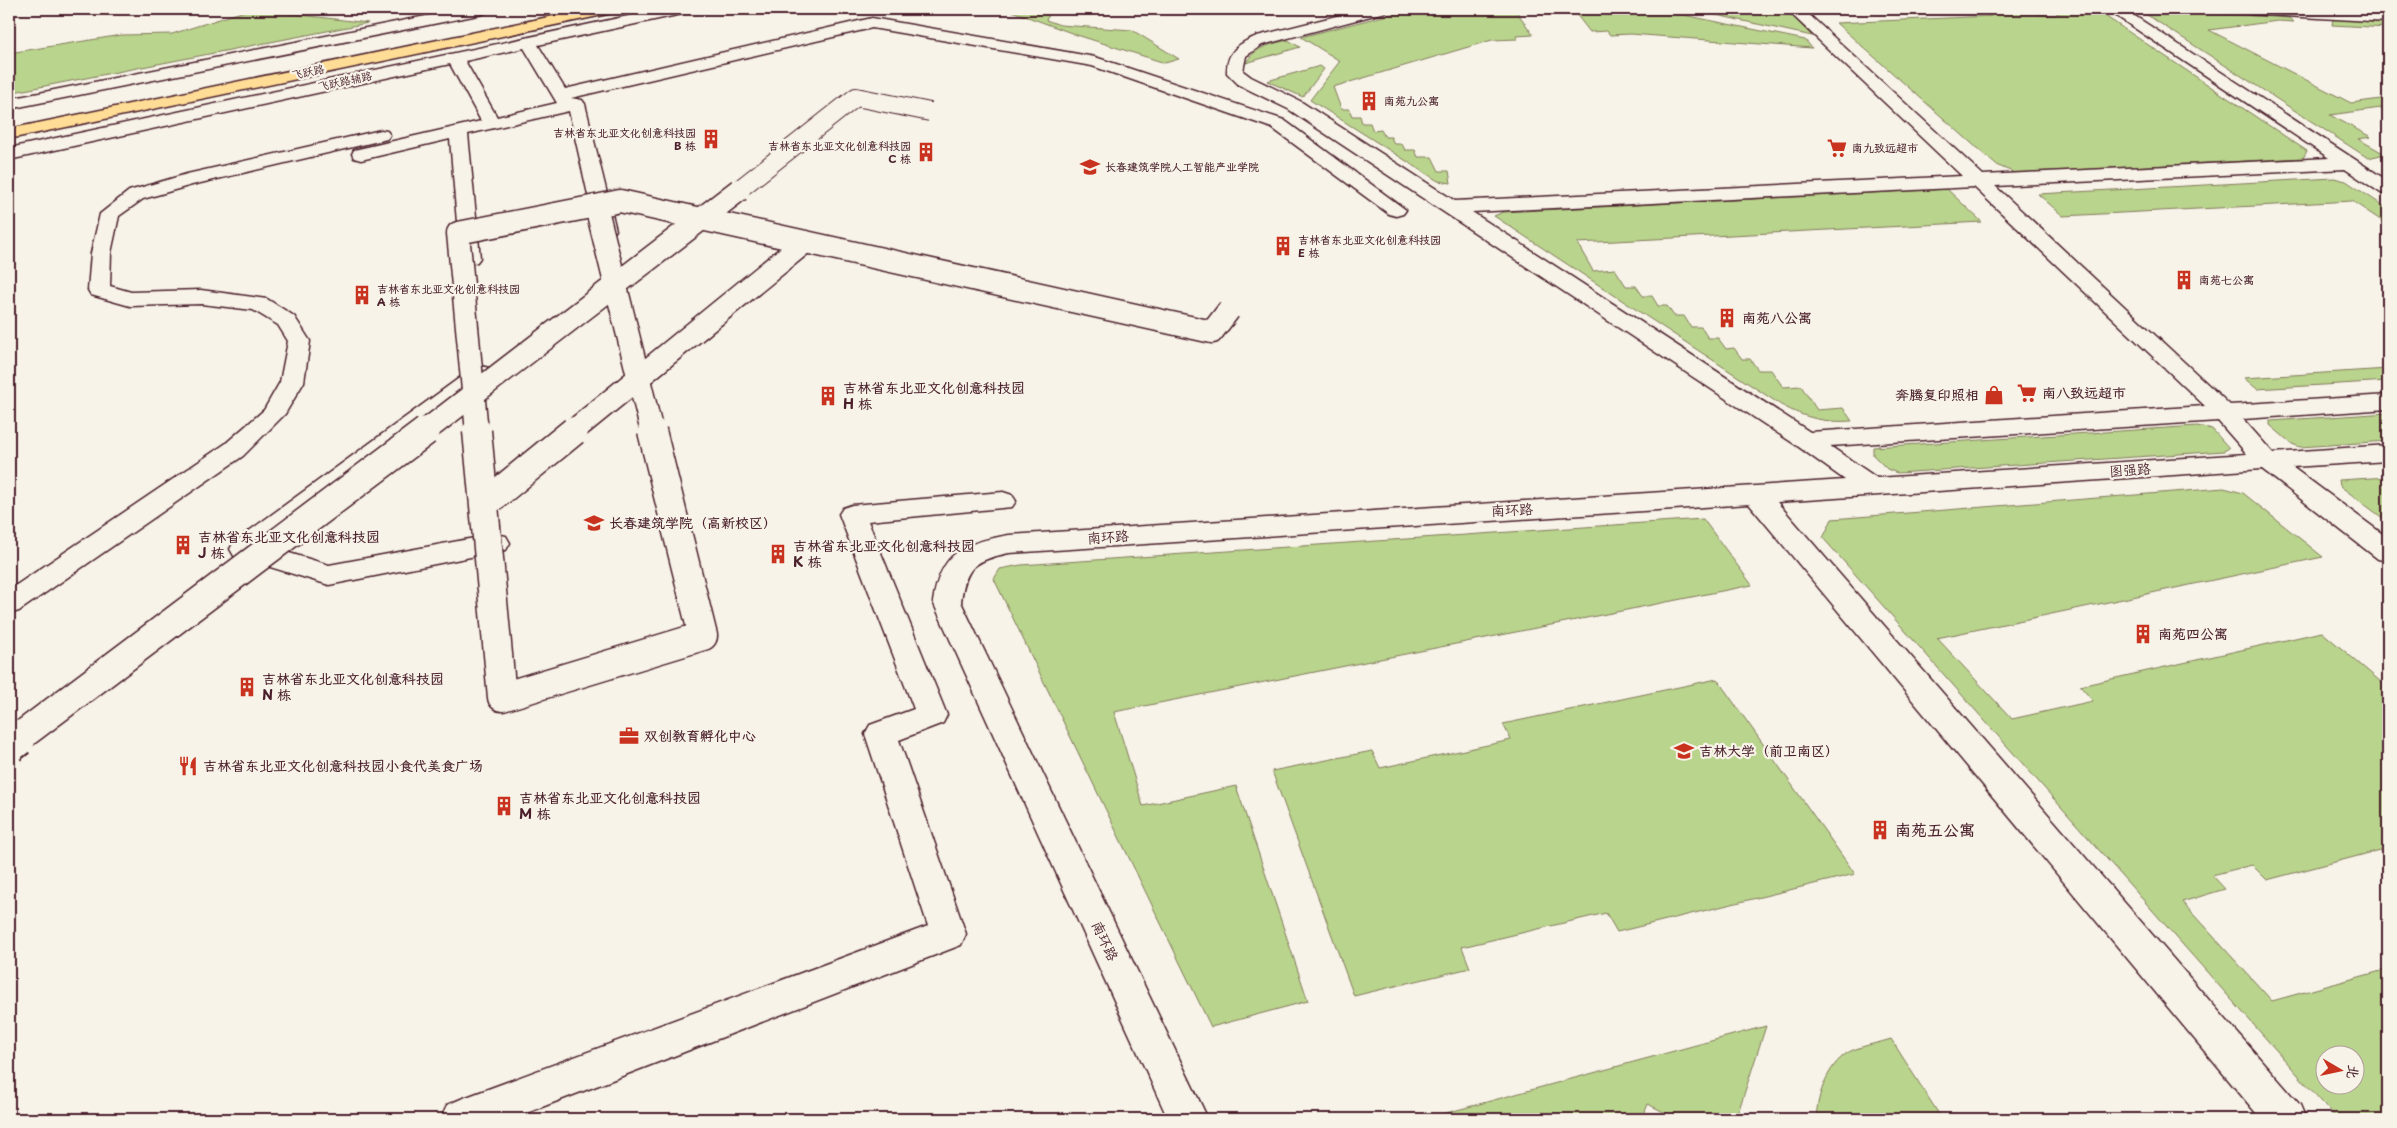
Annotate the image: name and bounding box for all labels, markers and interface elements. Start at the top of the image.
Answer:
street label: 飞跃路 [290,60,326,83]
street label: 飞跃路辅路 [316,66,374,95]
building icon: 南苑九公寓 [1358,90,1380,112]
place label: 南苑九公寓 [1384,92,1439,109]
place label: 吉林省东北亚文化创意科技园 B 栋 [553,124,696,154]
building icon: 吉林省东北亚文化创意科技园 B 栋 [700,128,722,150]
place label: 吉林省东北亚文化创意科技园 C 栋 [768,137,911,167]
supermarket icon: 南九致远超市 [1826,137,1848,159]
place label: 南九致远超市 [1852,139,1918,156]
building icon: 吉林省东北亚文化创意科技园 C 栋 [915,141,937,163]
school or university icon: 长春建筑学院人工智能产业学院 [1079,156,1101,178]
place label: 长春建筑学院人工智能产业学院 [1105,158,1259,175]
place label: 吉林省东北亚文化创意科技园 E 栋 [1298,231,1441,261]
building icon: 吉林省东北亚文化创意科技园 E 栋 [1272,235,1294,257]
building icon: 南苑七公寓 [2173,269,2195,291]
place label: 南苑七公寓 [2199,271,2254,288]
place label: 吉林省东北亚文化创意科技园 A 栋 [377,280,520,310]
building icon: 吉林省东北亚文化创意科技园 A 栋 [351,284,373,306]
building icon: 南苑八公寓 [1716,307,1738,329]
place label: 南苑八公寓 [1742,307,1812,328]
place label: 吉林省东北亚文化创意科技园 H 栋 [843,377,1025,414]
supermarket icon: 南八致远超市 [2016,382,2038,404]
place label: 南八致远超市 [2042,382,2126,403]
place label: 奔腾复印照相 [1895,384,1979,405]
shop icon: 奔腾复印照相 [1983,384,2005,406]
building icon: 吉林省东北亚文化创意科技园 H 栋 [817,385,839,407]
street label: 图强路 [2108,458,2152,481]
street label: 南环路 [1490,498,1533,521]
school or university icon: 长春建筑学院（高新校区） [583,512,605,534]
place label: 长春建筑学院（高新校区） [609,512,777,533]
street label: 南环路 [1086,525,1130,548]
place label: 吉林省东北亚文化创意科技园 J 栋 [198,526,380,563]
building icon: 吉林省东北亚文化创意科技园 J 栋 [172,534,194,556]
place label: 吉林省东北亚文化创意科技园 K 栋 [793,535,975,572]
building icon: 吉林省东北亚文化创意科技园 K 栋 [767,543,789,565]
building icon: 南苑四公寓 [2132,623,2154,645]
place label: 南苑四公寓 [2158,623,2228,644]
place label: 吉林省东北亚文化创意科技园 N 栋 [262,668,444,705]
building icon: 吉林省东北亚文化创意科技园 N 栋 [236,676,258,698]
office icon: 双创教育孵化中心 [618,725,640,747]
place label: 双创教育孵化中心 [644,725,756,746]
school or university icon: 吉林大学（前卫南区） [1673,740,1695,762]
place label: 吉林大学（前卫南区） [1699,740,1839,761]
restaurant icon: 吉林省东北亚文化创意科技园小食代美食广场 [177,755,199,777]
place label: 吉林省东北亚文化创意科技园小食代美食广场 [203,755,483,776]
place label: 吉林省东北亚文化创意科技园 M 栋 [519,787,701,824]
building icon: 吉林省东北亚文化创意科技园 M 栋 [493,795,515,817]
place label: 南苑五公寓 [1895,817,1975,841]
building icon: 南苑五公寓 [1869,819,1891,841]
street label: 南环路 [1087,917,1124,964]
north arrow [2314,1046,2364,1096]
text: 北 [2342,1064,2365,1081]

